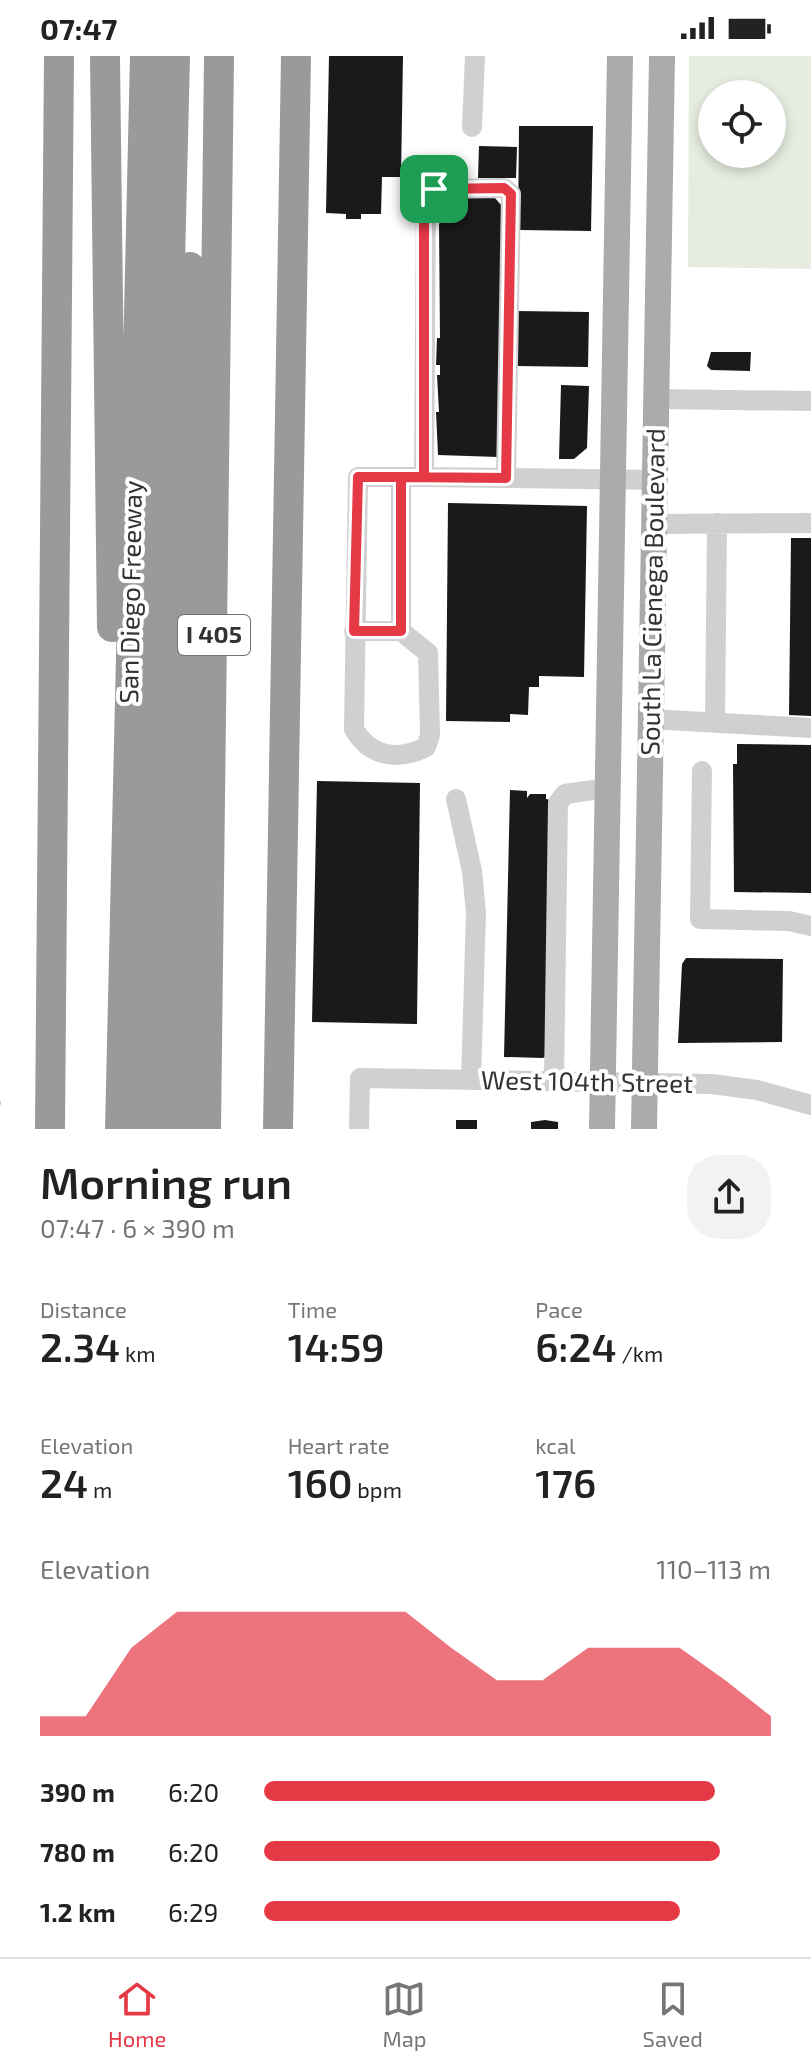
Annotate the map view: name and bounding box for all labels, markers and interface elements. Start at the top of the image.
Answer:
text: 07:47 [40,10,117,46]
map controls [698,80,786,168]
button: locate [698,80,786,168]
pin [400,155,468,223]
icon: arrive [412,167,456,211]
street label: South La Cienega Boulevard [633,428,670,756]
street label: San Diego Freeway [112,480,147,704]
road number: I 405 [178,615,250,655]
street label: West 104th Street [481,1063,693,1098]
text: Morning run [40,1155,292,1208]
button: share [687,1155,771,1239]
text: 07:47 · 6 × 390 m [40,1212,235,1243]
text: Distance [40,1296,127,1322]
text: Time [288,1296,337,1322]
text: Pace [535,1296,583,1322]
text: 2.34 [40,1322,120,1370]
text: 14:59 [288,1322,385,1370]
text: 6:24 [535,1322,617,1370]
text: km [120,1340,155,1366]
text: /km [617,1340,663,1366]
text: Elevation [40,1432,133,1458]
text: Heart rate [288,1432,389,1458]
text: kcal [535,1432,576,1458]
text: 24 [40,1458,88,1506]
text: 160 [288,1458,352,1506]
text: 176 [535,1458,596,1506]
text: m [88,1476,112,1502]
text: bpm [352,1476,402,1502]
text: Elevation [40,1553,150,1584]
text: 110–113 m [656,1553,771,1584]
text: 390 m [40,1776,115,1807]
text: 6:20 [168,1776,219,1807]
text: 780 m [40,1836,115,1867]
text: 6:20 [168,1836,219,1867]
text: 1.2 km [40,1896,116,1927]
text: 6:29 [168,1896,219,1927]
tab: Home [108,1977,166,2051]
tab: Map [382,1977,427,2051]
tab: Saved [643,1977,703,2051]

